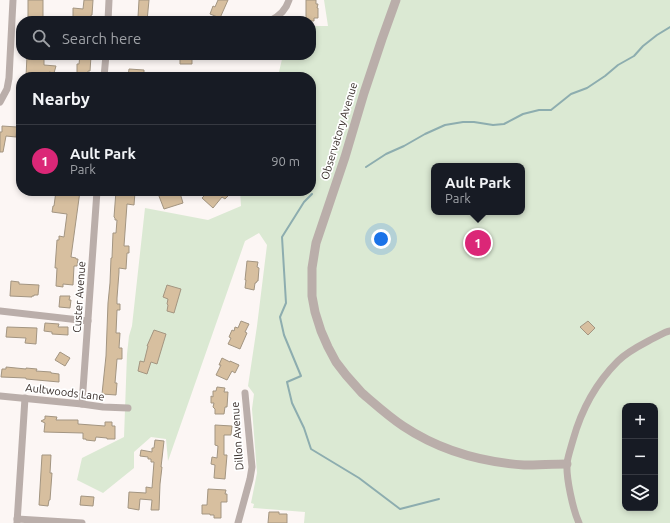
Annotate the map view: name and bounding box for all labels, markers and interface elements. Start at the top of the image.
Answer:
search box [16,16,316,60]
icon: search [30,27,52,49]
text: Search here [62,30,141,47]
street label: Observatory Avenue [318,81,360,181]
text: Nearby [32,89,90,108]
text: Ault Park [70,145,136,162]
text: 1 [41,154,49,168]
text: 90 m [271,154,300,168]
text: Park [70,162,96,176]
popup [431,163,525,215]
text: Ault Park [445,174,511,191]
text: Park [445,191,471,205]
pin: 1 [465,228,491,258]
your location [371,229,391,249]
street label: Custer Avenue [71,261,87,333]
street label: Aultwoods Lane [25,381,105,403]
street label: Dillon Avenue [229,401,245,471]
map controls [622,403,658,511]
button: + [622,403,658,439]
button: − [622,439,658,475]
button: layers [622,475,658,511]

